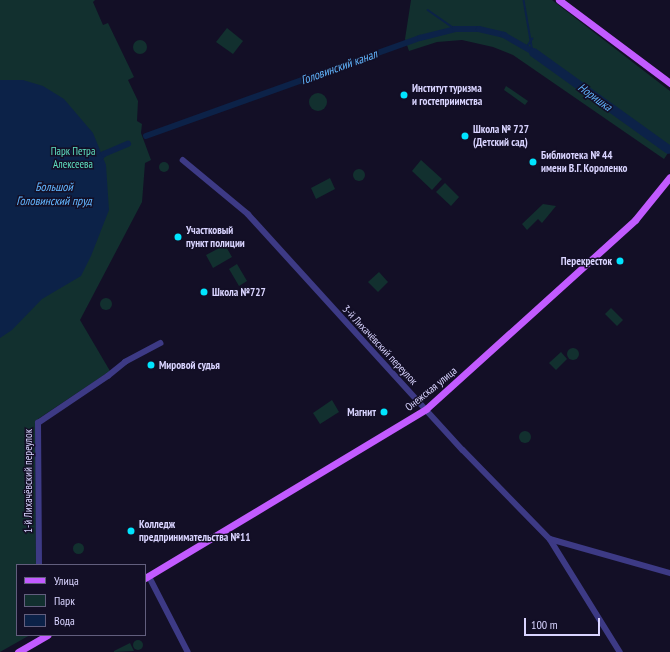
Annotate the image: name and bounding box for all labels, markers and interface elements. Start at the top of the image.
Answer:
water label: Головинский канал [299,47,379,87]
water label: Норишка [575,80,615,114]
place label: Институт туризма и гостеприимства [412,82,482,108]
marker: Институт туризма и гостеприимства [399,90,409,100]
place label: Школа № 727 (Детский сад) [473,123,529,149]
marker: Школа № 727 (Детский сад) [460,131,470,141]
park label: Парк Петра Алексеева [51,145,95,171]
place label: Библиотека № 44 имени В.Г. Короленко [541,149,628,175]
marker: Библиотека № 44 имени В.Г. Короленко [528,157,538,167]
water label: Большой Головинский пруд [16,180,92,208]
place label: Участковый пункт полиции [186,224,245,250]
marker: Участковый пункт полиции [173,232,183,242]
place label: Перекресток [561,254,612,268]
marker: Перекресток [615,256,625,266]
place label: Школа №727 [212,285,266,299]
marker: Школа №727 [199,287,209,297]
street label: 3-й Лихачёвский переулок [340,302,420,388]
place label: Мировой судья [159,358,220,372]
marker: Мировой судья [146,360,156,370]
street label: Онежская улица [402,364,460,414]
place label: Магнит [347,405,376,419]
marker: Магнит [379,407,389,417]
street label: 1-й Лихачёвский переулок [21,429,35,533]
place label: Колледж предпринимательства №11 [139,518,250,544]
marker: Колледж предпринимательства №11 [126,526,136,536]
legend [16,564,146,636]
text: Улица [54,573,79,588]
text: Парк [54,593,75,608]
scale bar [526,610,602,636]
text: Вода [54,613,75,628]
text: 100 m [531,617,558,632]

